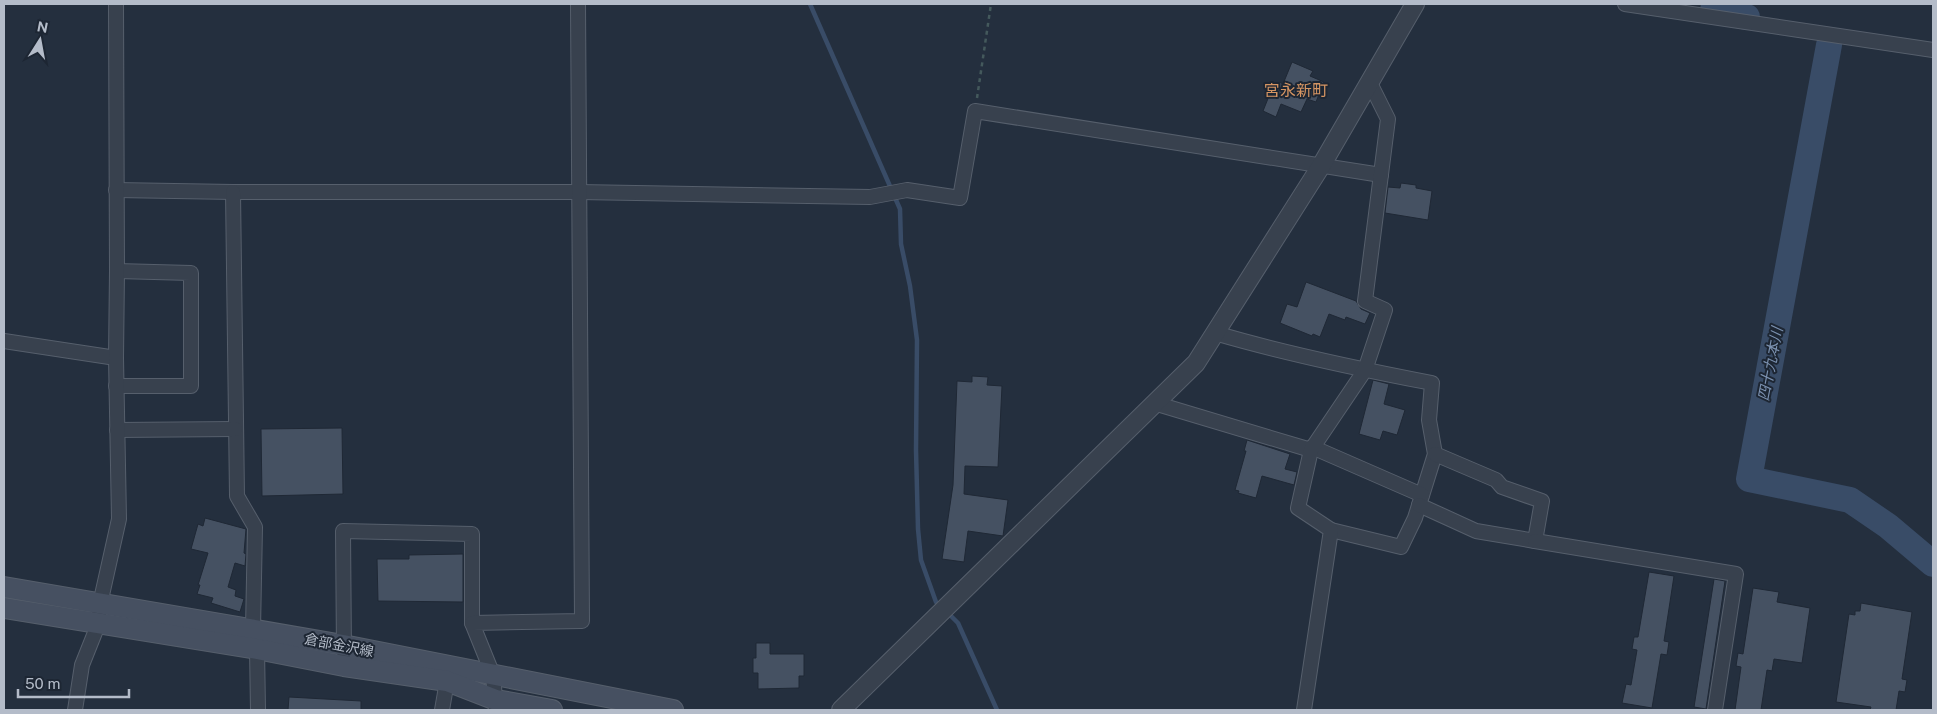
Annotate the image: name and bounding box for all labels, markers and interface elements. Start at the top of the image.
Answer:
north arrow [15,15,65,65]
text: N [36,18,49,36]
district label: 宮永新町 [1264,81,1328,100]
water label: 四十九本川 [1754,324,1786,402]
street label: 倉部金沢線 [303,630,375,660]
scale bar [18,666,129,698]
text: 50 m [25,675,60,692]

